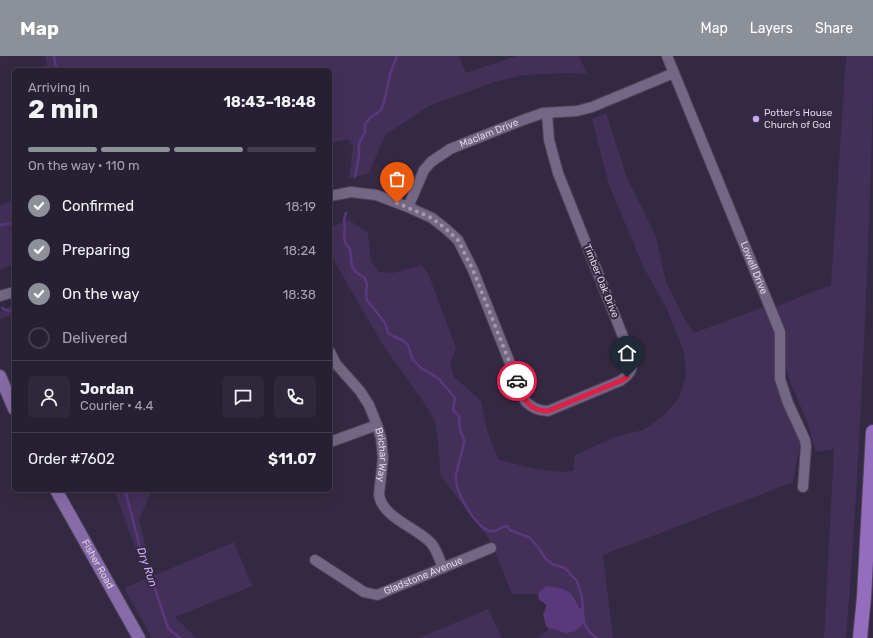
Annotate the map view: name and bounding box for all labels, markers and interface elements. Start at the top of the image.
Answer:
text: Map [20,17,59,40]
text: Map [701,20,728,37]
text: Layers [750,20,793,37]
text: Share [815,20,853,37]
text: Arriving in [28,80,90,95]
text: 18:43–18:48 [223,93,316,111]
text: 2 min [28,94,98,125]
place label: Potter's House Church of God [764,107,833,131]
marker: Potter's House Church of God [751,114,761,124]
street label: Maclam Drive [458,116,521,151]
text: On the way · 110 m [28,158,140,173]
pin [380,162,414,203]
icon: bag [386,168,408,190]
icon: check [28,195,50,217]
text: Confirmed [62,197,134,215]
text: 18:19 [286,199,316,214]
icon: check [28,239,50,261]
street label: Lowell Drive [738,240,770,297]
text: Preparing [62,241,130,259]
street label: Timber Oak Drive [581,242,621,320]
text: 18:24 [283,243,316,258]
icon: check [28,283,50,305]
text: On the way [62,285,140,303]
text: 18:38 [283,287,316,302]
text: Delivered [62,329,127,347]
pin [610,336,644,377]
icon: home [616,342,638,364]
courier [497,361,537,401]
icon: car [506,370,528,392]
button: person [28,376,70,418]
button: chat [222,376,264,418]
button: phone [274,376,316,418]
text: Jordan [80,380,134,398]
text: Courier · 4.4 [80,398,154,413]
street label: Brichar Way [372,426,389,483]
text: Order #7602 [28,450,115,468]
text: $11.07 [268,450,316,468]
street label: Fisher Road [79,537,116,591]
water label: Dry Run [134,546,160,589]
street label: Gladstone Avenue [382,554,465,598]

